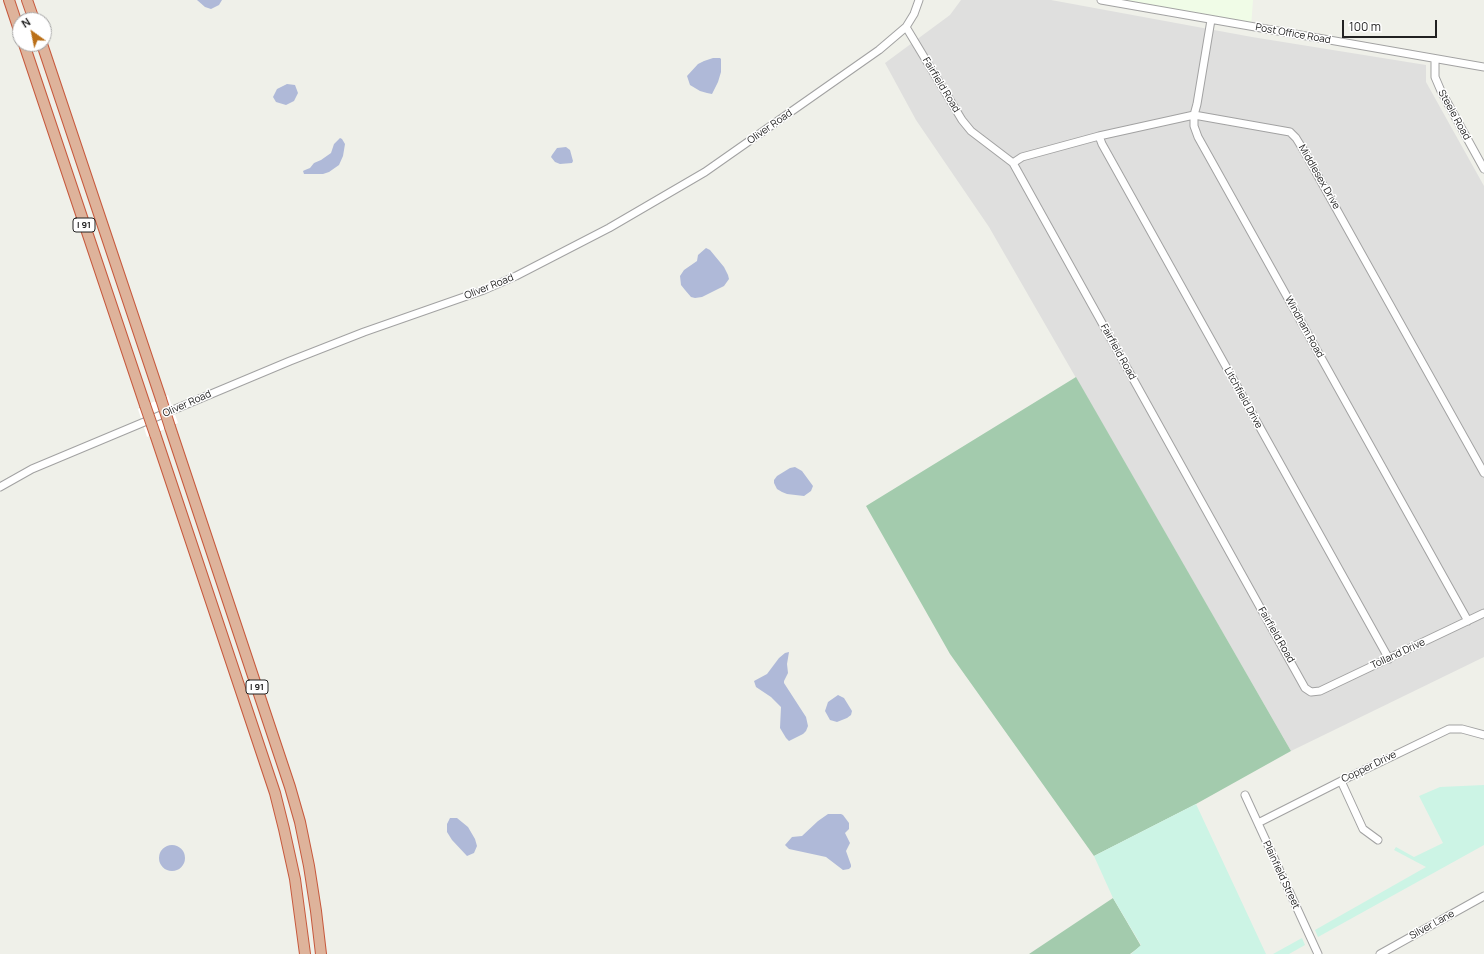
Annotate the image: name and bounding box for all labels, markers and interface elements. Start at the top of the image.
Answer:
north arrow [12,12,52,52]
scale bar [1344,12,1439,38]
text: N [18,14,33,31]
text: 100 m [1349,18,1381,35]
street label: Post Office Road [1254,21,1332,47]
street label: Fairfield Road [920,55,962,115]
street label: Steele Road [1435,88,1473,142]
street label: Oliver Road [745,107,795,147]
street label: Middlesex Drive [1296,143,1342,211]
road number: I 91 [73,218,95,232]
street label: Oliver Road [463,272,515,302]
street label: Windham Road [1282,294,1326,360]
street label: Fairfield Road [1098,322,1138,382]
street label: Litchfield Drive [1221,365,1265,431]
street label: Oliver Road [161,388,213,420]
street label: Fairfield Road [1255,605,1297,665]
street label: Tolland Drive [1369,636,1427,672]
road number: I 91 [246,680,268,694]
street label: Copper Drive [1340,749,1398,785]
street label: Plainfield Street [1260,839,1302,911]
street label: Silver Lane [1407,908,1457,942]

